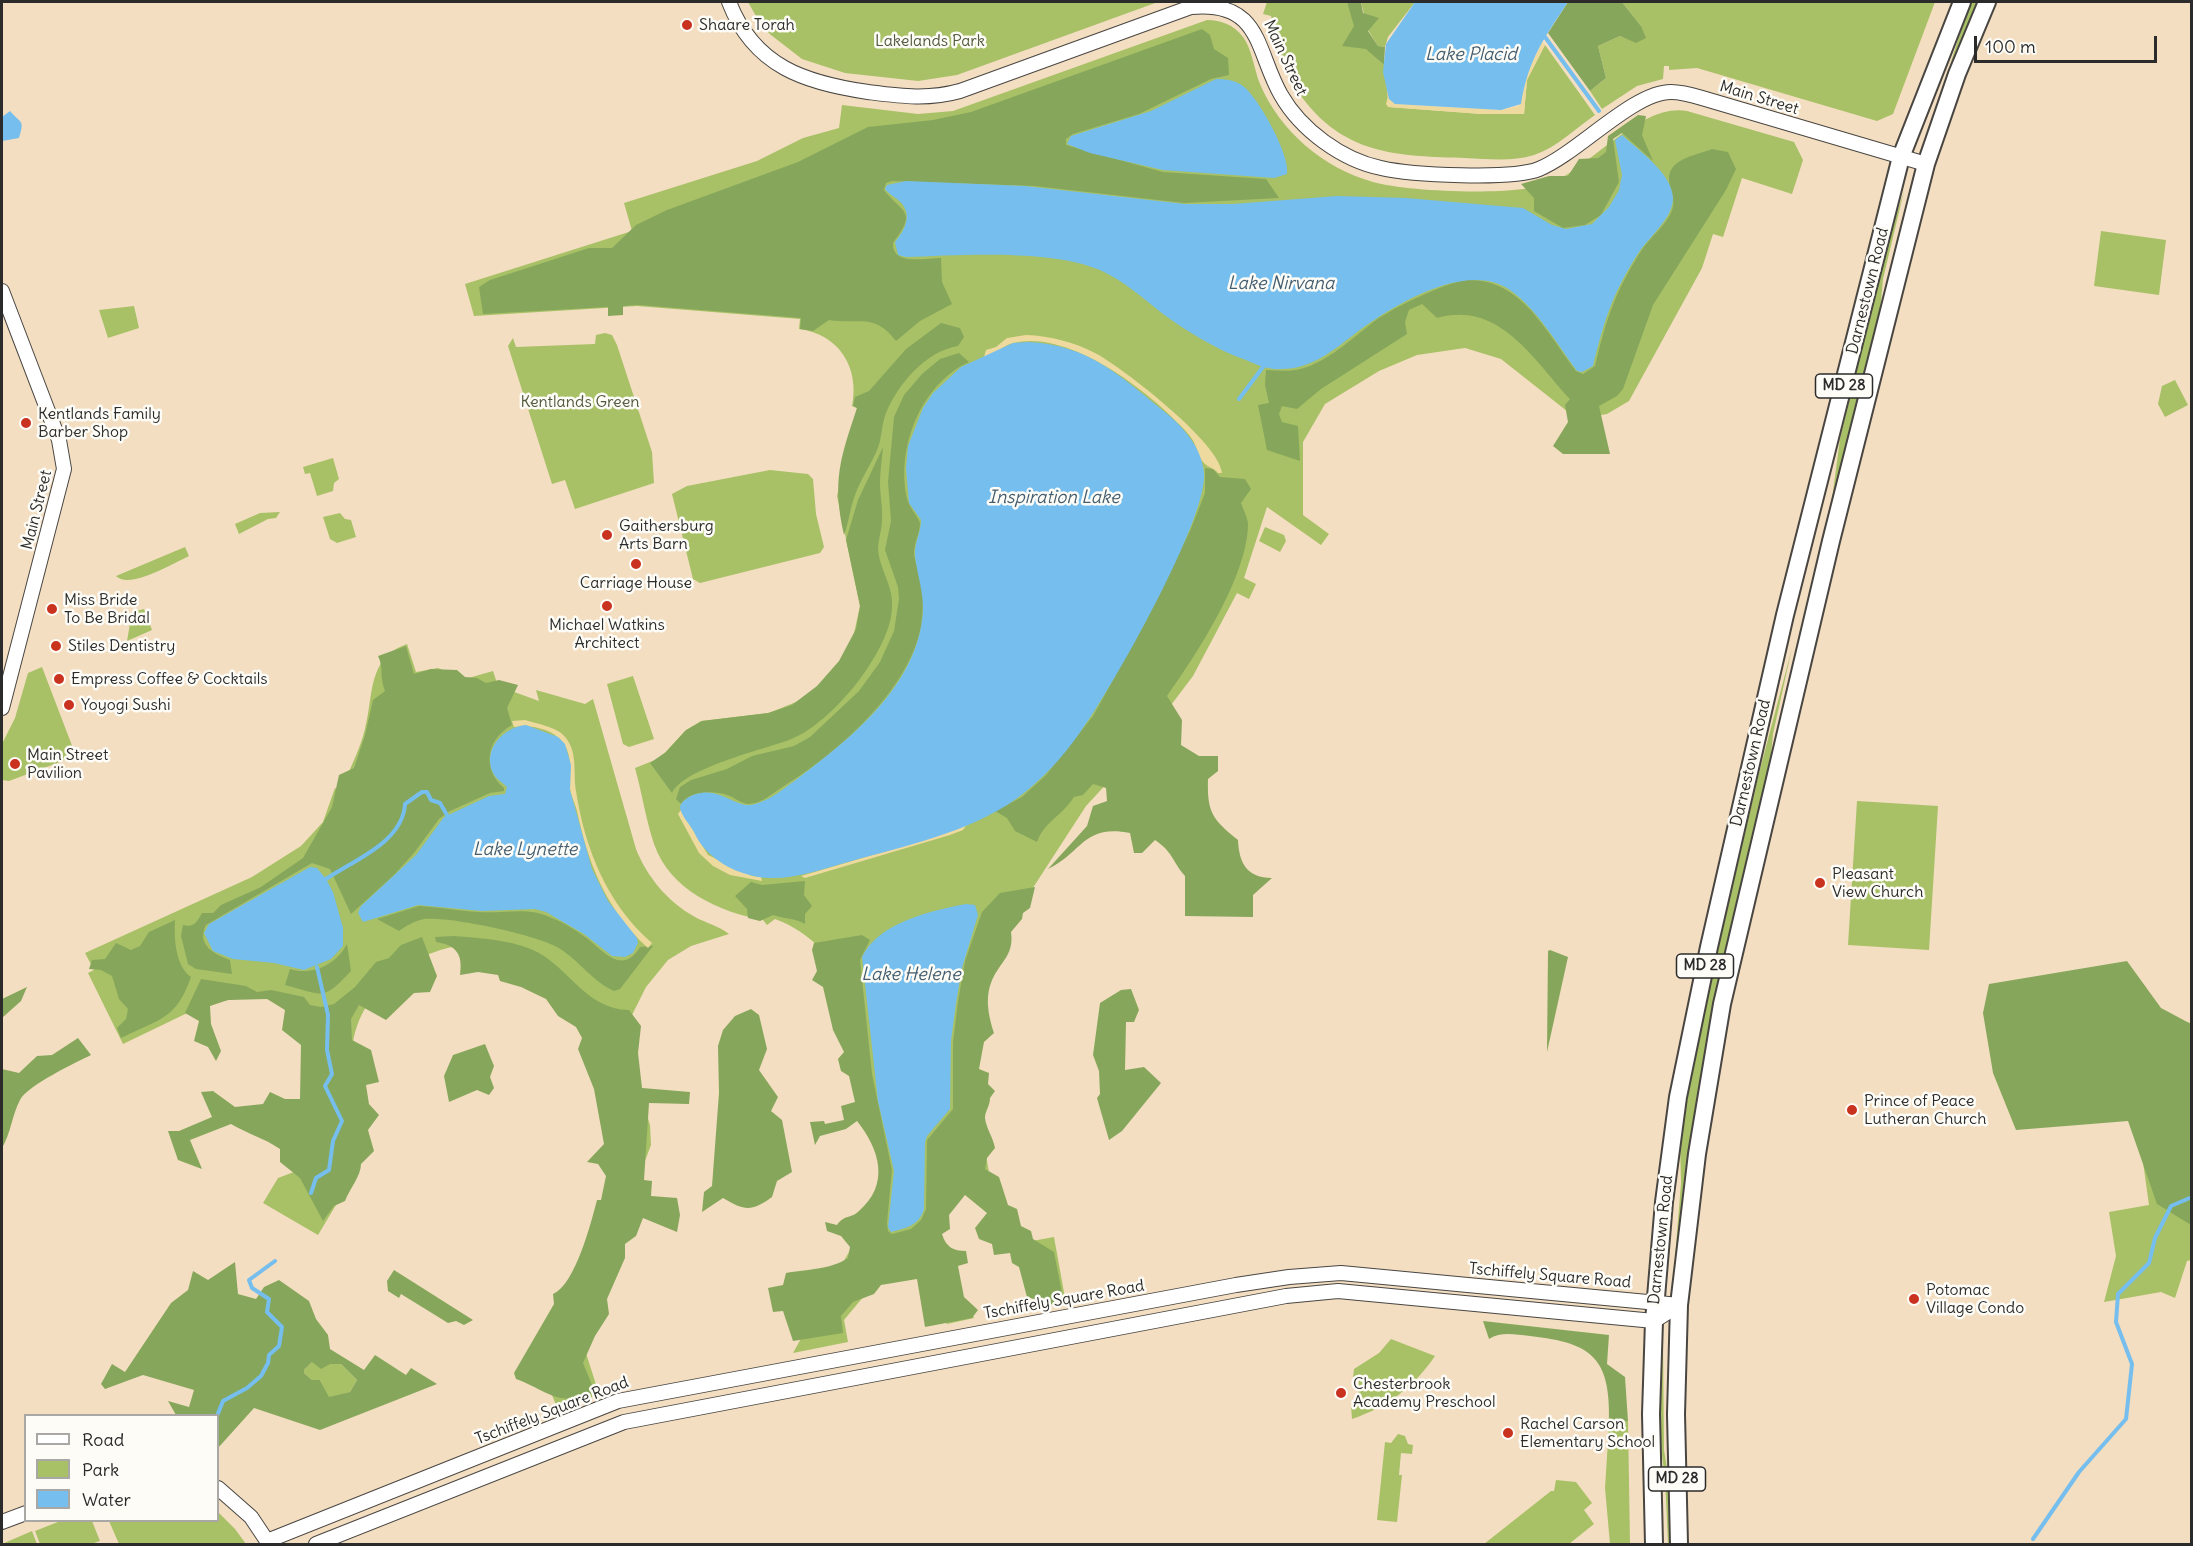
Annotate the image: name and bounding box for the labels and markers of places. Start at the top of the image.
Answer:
place label: Shaare Torah [699,15,795,35]
marker: Shaare Torah [680,18,694,32]
place label: Kentlands Family Barber Shop [38,404,161,442]
marker: Kentlands Family Barber Shop [19,416,33,430]
place label: Gaithersburg Arts Barn [619,516,714,554]
marker: Gaithersburg Arts Barn [600,528,614,542]
marker: Carriage House [629,557,643,571]
place label: Carriage House [580,573,692,593]
place label: Miss Bride To Be Bridal [64,590,150,628]
marker: Michael Watkins Architect [600,599,614,613]
marker: Miss Bride To Be Bridal [45,602,59,616]
place label: Michael Watkins Architect [549,615,665,653]
place label: Stiles Dentistry [68,636,175,656]
marker: Stiles Dentistry [49,639,63,653]
place label: Empress Coffee & Cocktails [71,669,268,689]
marker: Empress Coffee & Cocktails [52,672,66,686]
place label: Yoyogi Sushi [81,695,171,715]
marker: Yoyogi Sushi [62,698,76,712]
place label: Main Street Pavilion [27,745,108,783]
marker: Main Street Pavilion [8,757,22,771]
place label: Pleasant View Church [1832,864,1923,902]
marker: Pleasant View Church [1813,876,1827,890]
place label: Prince of Peace Lutheran Church [1864,1091,1986,1129]
marker: Prince of Peace Lutheran Church [1845,1103,1859,1117]
place label: Potomac Village Condo [1926,1280,2024,1318]
marker: Potomac Village Condo [1907,1292,1921,1306]
place label: Chesterbrook Academy Preschool [1353,1374,1496,1412]
marker: Chesterbrook Academy Preschool [1334,1386,1348,1400]
place label: Rachel Carson Elementary School [1520,1414,1655,1452]
marker: Rachel Carson Elementary School [1501,1426,1515,1440]

